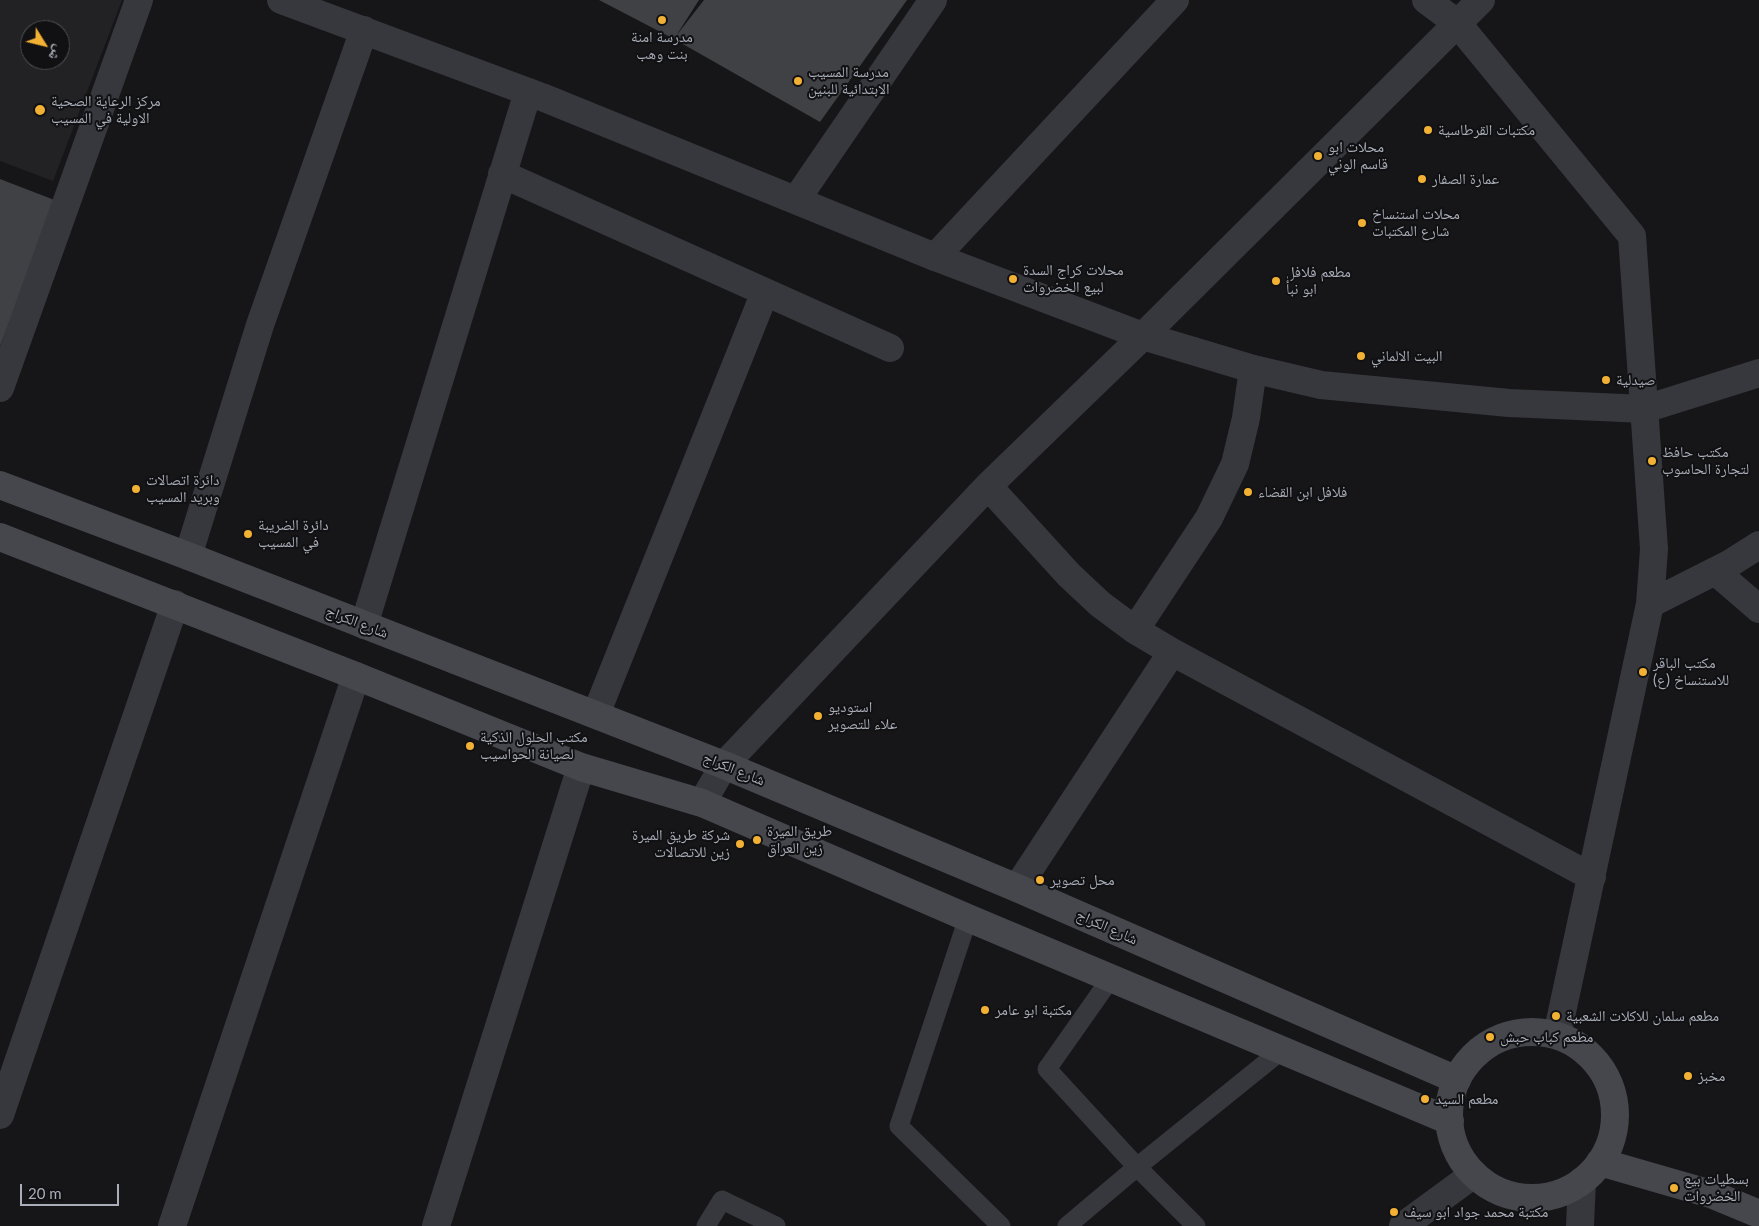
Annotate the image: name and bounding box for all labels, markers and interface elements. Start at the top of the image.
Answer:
marker: مدرسة امنة بنت وهب [656,14,668,26]
north arrow [20,20,70,70]
place label: مدرسة امنة بنت وهب [631,28,693,63]
text: ش [45,43,68,65]
place label: مدرسة المسيب الابتدائية للبنين [808,63,889,98]
marker: مدرسة المسيب الابتدائية للبنين [792,75,804,87]
place label: مركز الرعاية الصحية الاولية في المسيب [51,92,161,127]
marker: مركز الرعاية الصحية الاولية في المسيب [33,103,47,117]
place label: مكتبات القرطاسية [1438,121,1535,139]
marker: مكتبات القرطاسية [1422,124,1434,136]
place label: محلات ابو قاسم الوني [1328,138,1388,173]
marker: محلات ابو قاسم الوني [1312,150,1324,162]
place label: عمارة الصفار [1432,170,1499,188]
marker: عمارة الصفار [1416,173,1428,185]
place label: محلات استنساخ شارع المكتبات [1372,205,1460,240]
marker: محلات استنساخ شارع المكتبات [1356,217,1368,229]
place label: محلات كراج السدة لبيع الخضروات [1023,261,1124,296]
place label: مطعم فلافل ابو نبأ [1286,263,1351,298]
marker: محلات كراج السدة لبيع الخضروات [1007,273,1019,285]
marker: مطعم فلافل ابو نبأ [1270,275,1282,287]
place label: البيت الالماني [1371,347,1443,365]
marker: البيت الالماني [1355,350,1367,362]
place label: صيدلية [1616,371,1656,389]
marker: صيدلية [1600,374,1612,386]
place label: مكتب حافظ لتجارة الحاسوب [1662,443,1749,478]
marker: مكتب حافظ لتجارة الحاسوب [1646,455,1658,467]
place label: دائرة اتصالات وبريد المسيب [146,471,220,506]
marker: دائرة اتصالات وبريد المسيب [130,483,142,495]
place label: فلافل ابن القضاء [1258,483,1347,501]
marker: فلافل ابن القضاء [1242,486,1254,498]
place label: دائرة الضريبة في المسيب [258,516,329,551]
marker: دائرة الضريبة في المسيب [242,528,254,540]
street label: شارع الكراج [323,602,391,642]
place label: مكتب الباقر (ع) للاستنساخ [1653,654,1729,689]
marker: مكتب الباقر (ع) للاستنساخ [1637,666,1649,678]
place label: استوديو علاء للتصوير [828,698,897,733]
marker: استوديو علاء للتصوير [812,710,824,722]
place label: مكتب الحلول الذكية لصيانة الحواسيب [480,728,588,763]
marker: مكتب الحلول الذكية لصيانة الحواسيب [464,740,476,752]
street label: شارع الكراج [700,748,768,790]
place label: طريق الميرة زين العراق [767,822,832,857]
place label: شركة طريق الميرة زين للاتصالات [632,826,730,861]
marker: طريق الميرة زين العراق [751,834,763,846]
marker: شركة طريق الميرة زين للاتصالات [734,838,746,850]
place label: محل تصوير [1050,871,1115,889]
marker: محل تصوير [1034,874,1046,886]
street label: شارع الكراج [1074,906,1140,948]
place label: مكتبة ابو عامر [995,1001,1072,1019]
marker: مكتبة ابو عامر [979,1004,991,1016]
place label: مطعم سلمان للاكلات الشعبية [1566,1007,1719,1025]
marker: مطعم سلمان للاكلات الشعبية [1550,1010,1562,1022]
place label: مطعم كباب حبش [1500,1028,1593,1046]
marker: مطعم كباب حبش [1484,1031,1496,1043]
place label: مخبز [1698,1067,1725,1085]
marker: مخبز [1682,1070,1694,1082]
place label: مطعم السيد [1435,1090,1498,1108]
marker: مطعم السيد [1419,1093,1431,1105]
place label: بسطيات بيع الخضروات [1684,1170,1749,1205]
scale bar [22,1174,121,1206]
marker: بسطيات بيع الخضروات [1668,1182,1680,1194]
text: 20 m [28,1184,62,1202]
place label: مكتبة محمد جواد ابو سيف [1404,1203,1548,1221]
marker: مكتبة محمد جواد ابو سيف [1388,1206,1400,1218]

